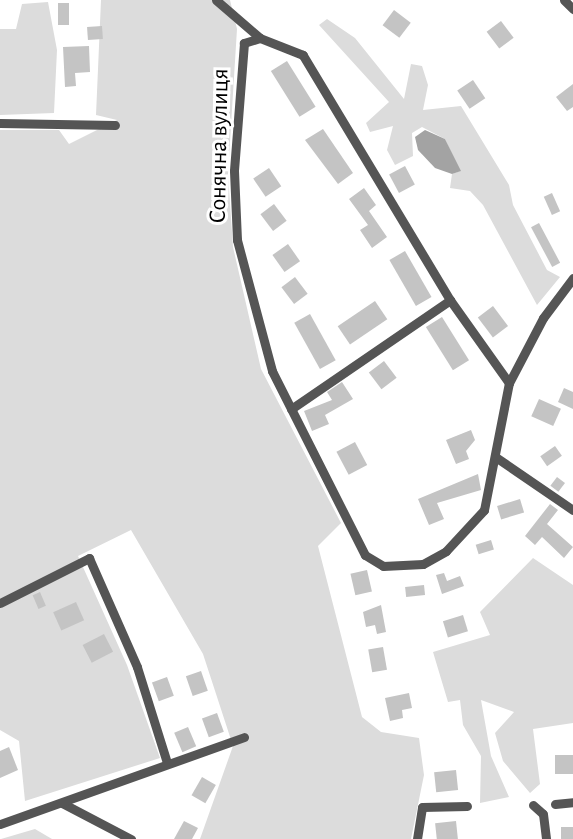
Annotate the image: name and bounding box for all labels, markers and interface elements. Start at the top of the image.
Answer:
street label: Сонячна вулиця [204,68,236,224]

